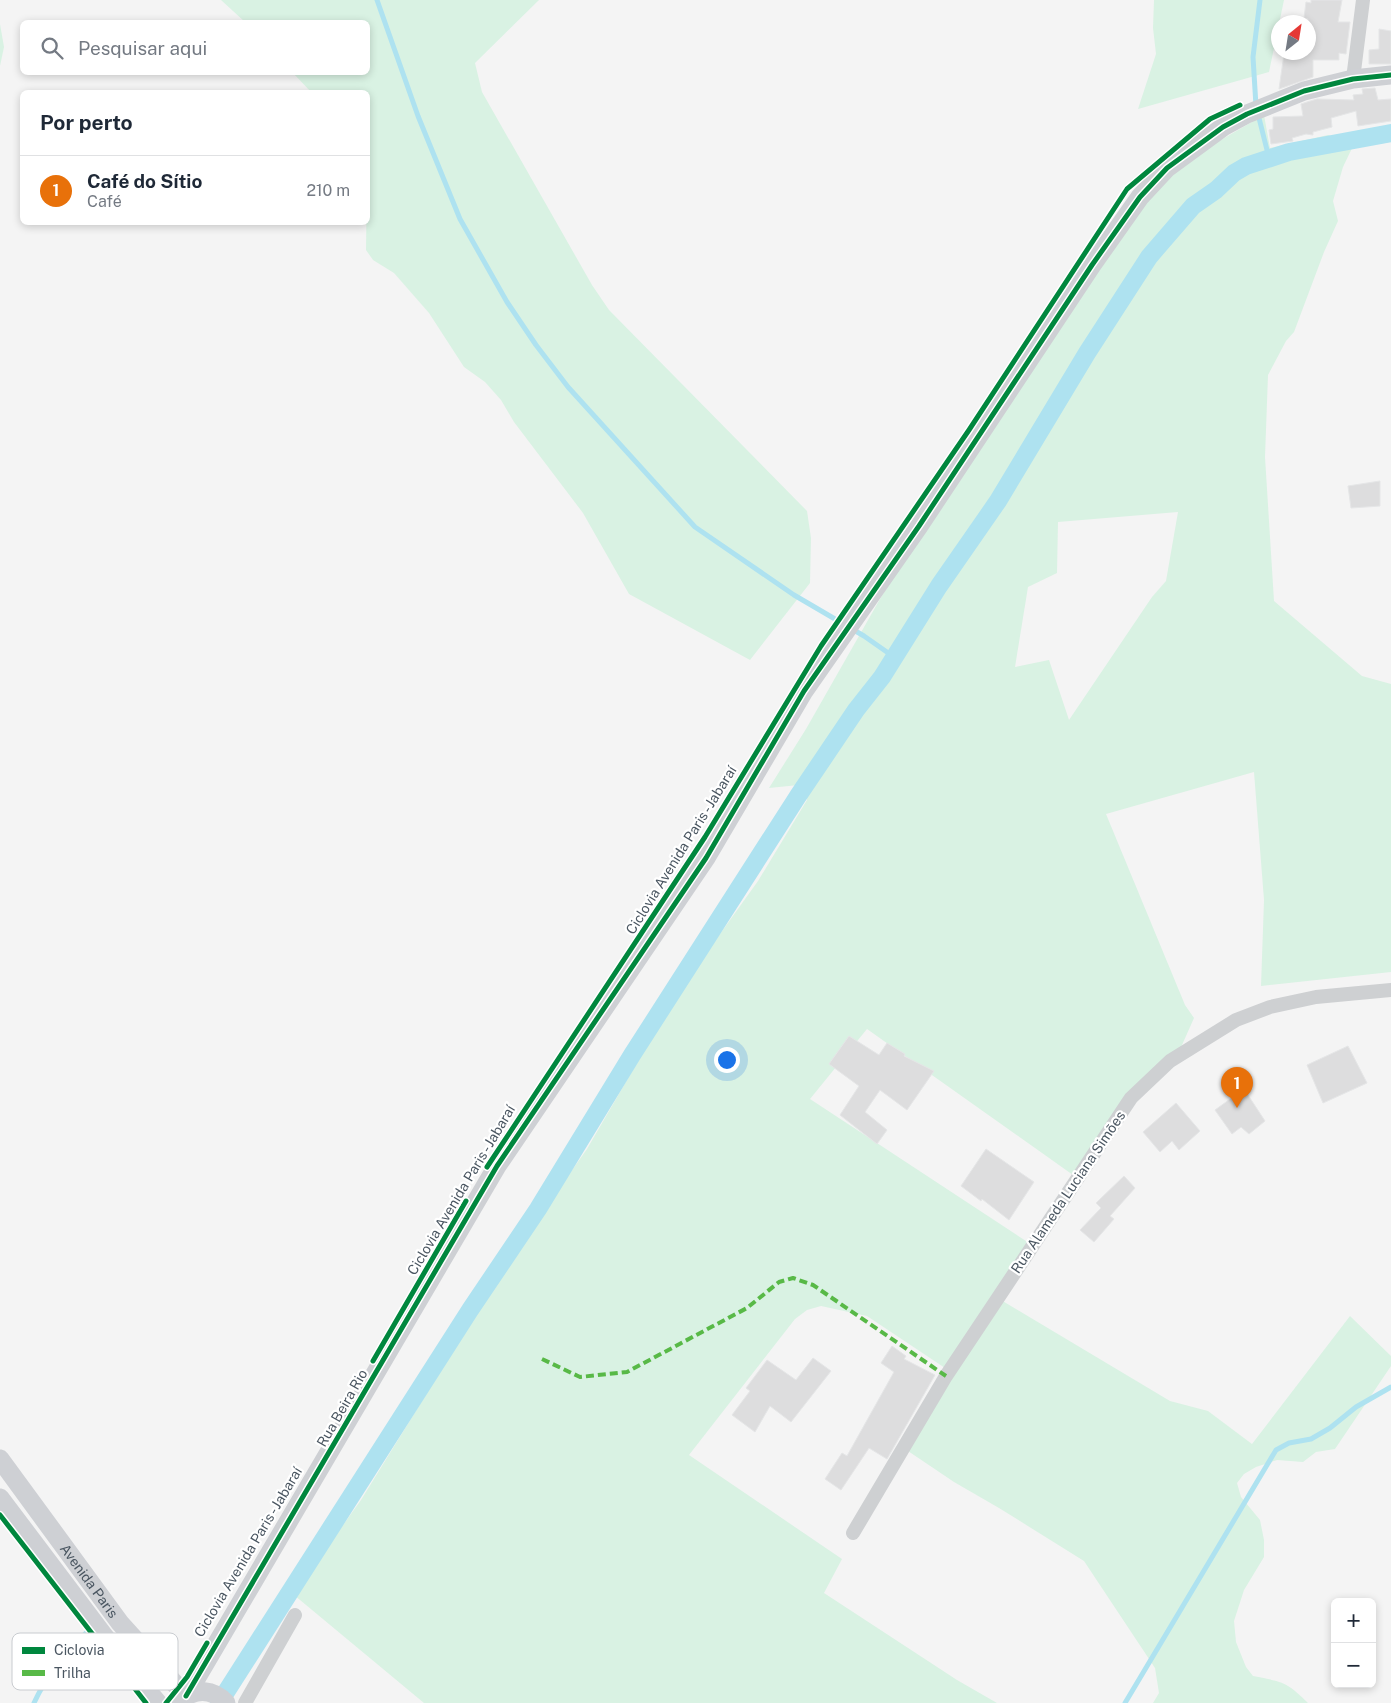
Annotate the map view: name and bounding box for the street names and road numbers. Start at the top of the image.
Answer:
street label: Ciclovia Avenida Paris - Jabaraí [622,762,740,937]
street label: Ciclovia Avenida Paris - Jabaraí [404,1102,518,1278]
street label: Rua Alameda Luciana Simões [1008,1108,1128,1276]
street label: Rua Beira Rio [313,1366,371,1450]
street label: Ciclovia Avenida Paris - Jabaraí [191,1464,305,1640]
street label: Avenida Paris [57,1541,121,1621]

